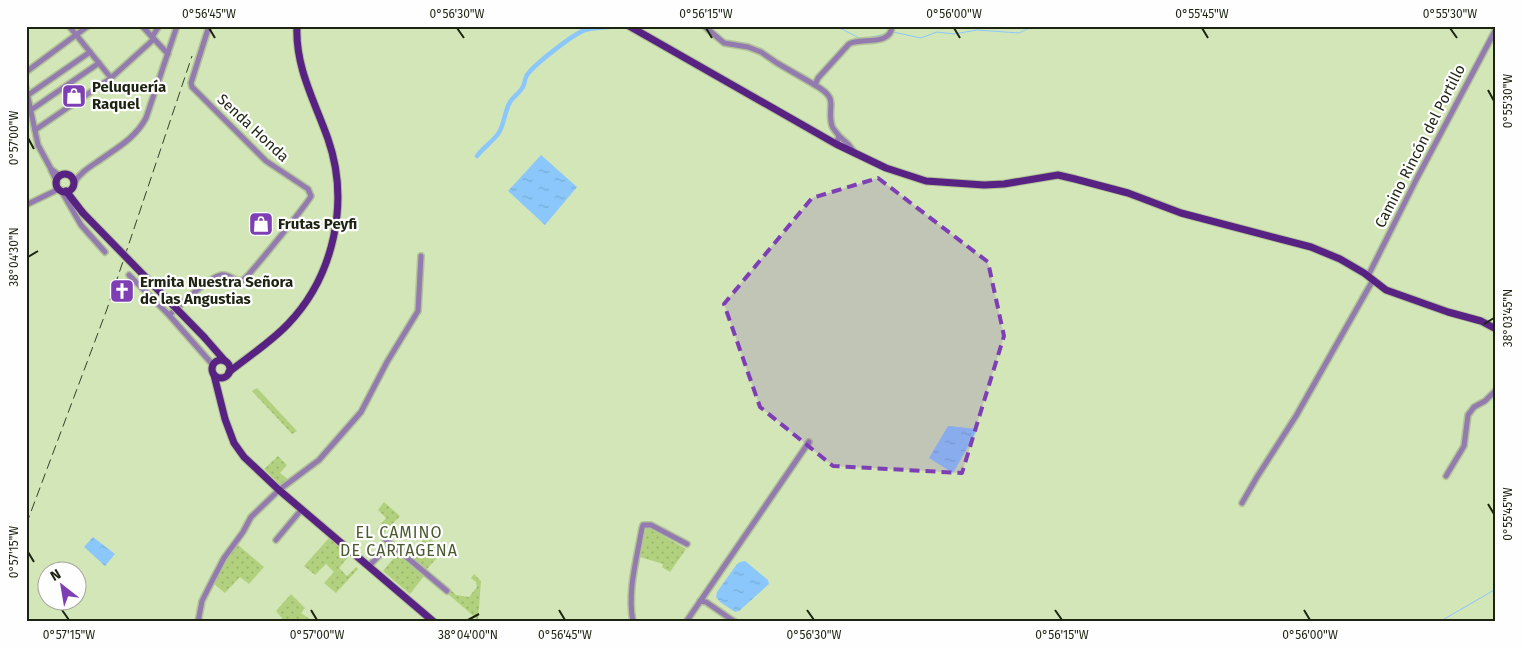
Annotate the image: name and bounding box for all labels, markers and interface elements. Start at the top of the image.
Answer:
text: 0°56'45"W [182,7,236,21]
text: 0°56'30"W [429,7,485,21]
text: 0°56'15"W [679,7,733,21]
text: 0°56'00"W [926,7,982,21]
text: 0°55'45"W [1175,7,1229,21]
text: 0°55'30"W [1423,7,1477,21]
street label: Camino Rincón del Portillo [1371,61,1469,231]
text: 0°55'30"W [1501,74,1515,128]
place label: Peluquería Raquel [92,78,166,113]
shop icon: Peluquería Raquel [61,83,87,109]
street label: Senda Honda [214,90,292,166]
text: 0°57'00"W [7,111,21,165]
shop icon: Frutas Peyfi [248,211,274,237]
place label: Frutas Peyfi [278,215,357,233]
text: 38°04'30"N [7,227,21,287]
place label: Ermita Nuestra Señora de las Angustias [140,273,293,308]
church icon: Ermita Nuestra Señora de las Angustias [109,278,135,304]
text: 38°03'45"N [1501,289,1515,347]
text: 0°55'45"W [1501,487,1515,541]
district label: EL CAMINO DE CARTAGENA [340,523,458,560]
text: 0°57'15"W [7,526,21,578]
north arrow [38,560,88,610]
text: N [47,566,64,585]
text: 0°57'15"W [43,628,95,642]
text: 0°57'00"W [290,628,344,642]
text: 38°04'00"N [438,628,498,642]
text: 0°56'45"W [538,628,592,642]
text: 0°56'30"W [786,628,842,642]
text: 0°56'15"W [1035,628,1089,642]
text: 0°56'00"W [1282,628,1338,642]

